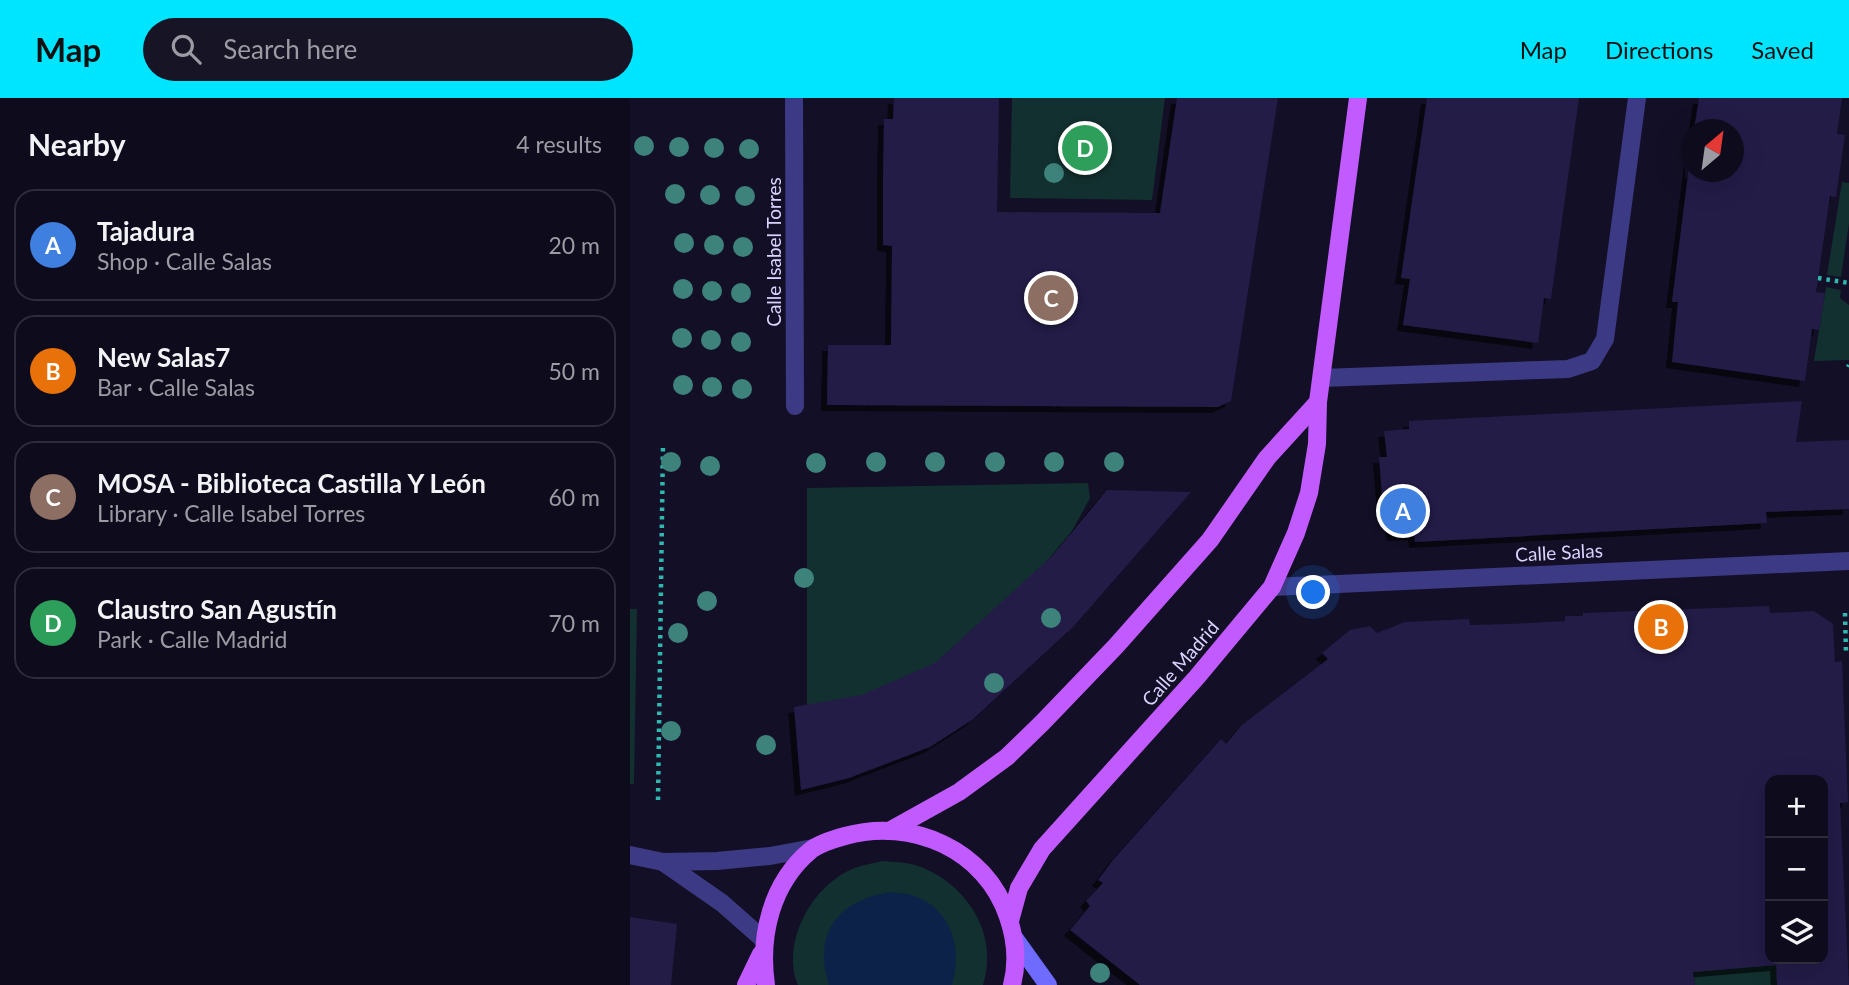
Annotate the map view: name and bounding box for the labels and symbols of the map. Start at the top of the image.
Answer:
north arrow [1681,119,1744,182]
pin: D [1062,122,1108,174]
street label: Calle Isabel Torres [762,177,785,327]
pin: C [1028,272,1074,324]
pin: A [1380,485,1426,537]
street label: Calle Salas [1515,538,1603,566]
your location [1296,575,1330,609]
pin: B [1638,601,1684,653]
street label: Calle Madrid [1137,616,1223,710]

